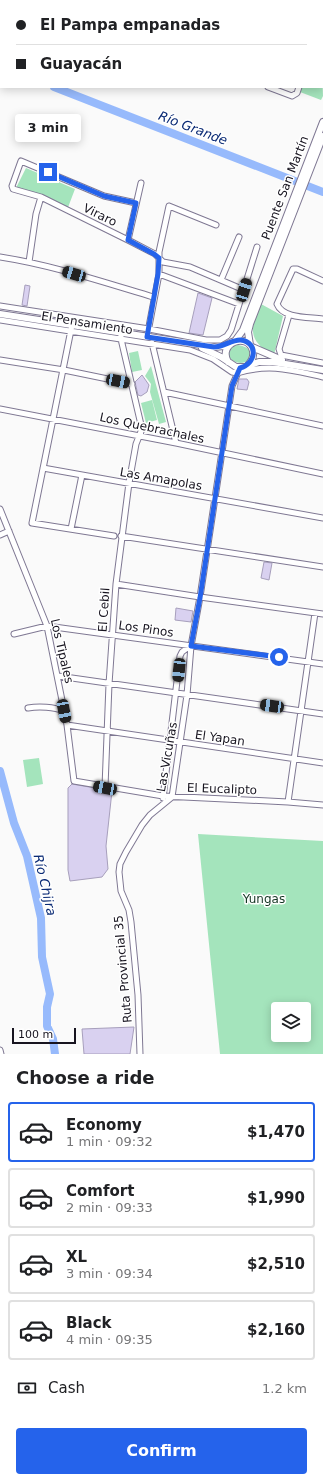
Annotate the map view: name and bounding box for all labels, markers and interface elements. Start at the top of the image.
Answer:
text: El Pampa empanadas [40,16,220,34]
text: Guayacán [40,55,122,73]
water label: Río Grande [156,108,230,148]
callout: 3 min [15,114,81,142]
text: 3 min [28,120,68,135]
street label: Puente San Martín [259,134,311,242]
route end [39,163,57,181]
street label: Viraro [81,201,119,229]
car [61,265,87,283]
car [235,277,253,303]
street label: El Pensamiento [40,309,134,337]
car [105,373,131,389]
street label: Los Quebrachales [98,410,206,446]
street label: Las Amapolas [119,465,203,493]
street label: El Cebil [95,587,113,633]
street label: Los Tipales [48,617,76,685]
street label: Los Pinos [118,618,174,640]
route start [270,648,288,666]
car [172,657,186,683]
car [56,698,72,724]
car [259,698,285,714]
street label: Las Vicuñas [154,721,180,793]
street label: El Yapan [194,728,246,748]
car [92,780,118,796]
street label: El Eucalipto [187,781,257,797]
water label: Río Chijra [31,853,59,917]
park label: Yungas [242,892,285,906]
street label: Ruta Provincial 35 [111,915,135,1023]
map controls [271,1002,311,1042]
button: layers [271,1002,311,1042]
scale bar [12,1026,76,1045]
text: 100 m [18,1028,53,1041]
text: Choose a ride [16,1067,155,1088]
icon: car [18,1114,54,1150]
text: Economy [66,1116,142,1134]
text: $1,470 [247,1123,305,1141]
text: 1 min · 09:32 [66,1134,153,1149]
icon: car [18,1180,54,1216]
text: Comfort [66,1182,134,1200]
text: $1,990 [247,1189,305,1207]
text: 2 min · 09:33 [66,1200,153,1215]
icon: car [18,1246,54,1282]
text: XL [66,1248,87,1266]
text: $2,510 [247,1255,305,1273]
text: 3 min · 09:34 [66,1266,153,1281]
icon: car [18,1312,54,1348]
text: Black [66,1314,112,1332]
text: $2,160 [247,1321,305,1339]
text: 4 min · 09:35 [66,1332,153,1347]
icon: cash [16,1377,38,1399]
text: Cash [48,1379,85,1397]
text: 1.2 km [262,1381,307,1396]
button: Confirm [16,1428,307,1474]

